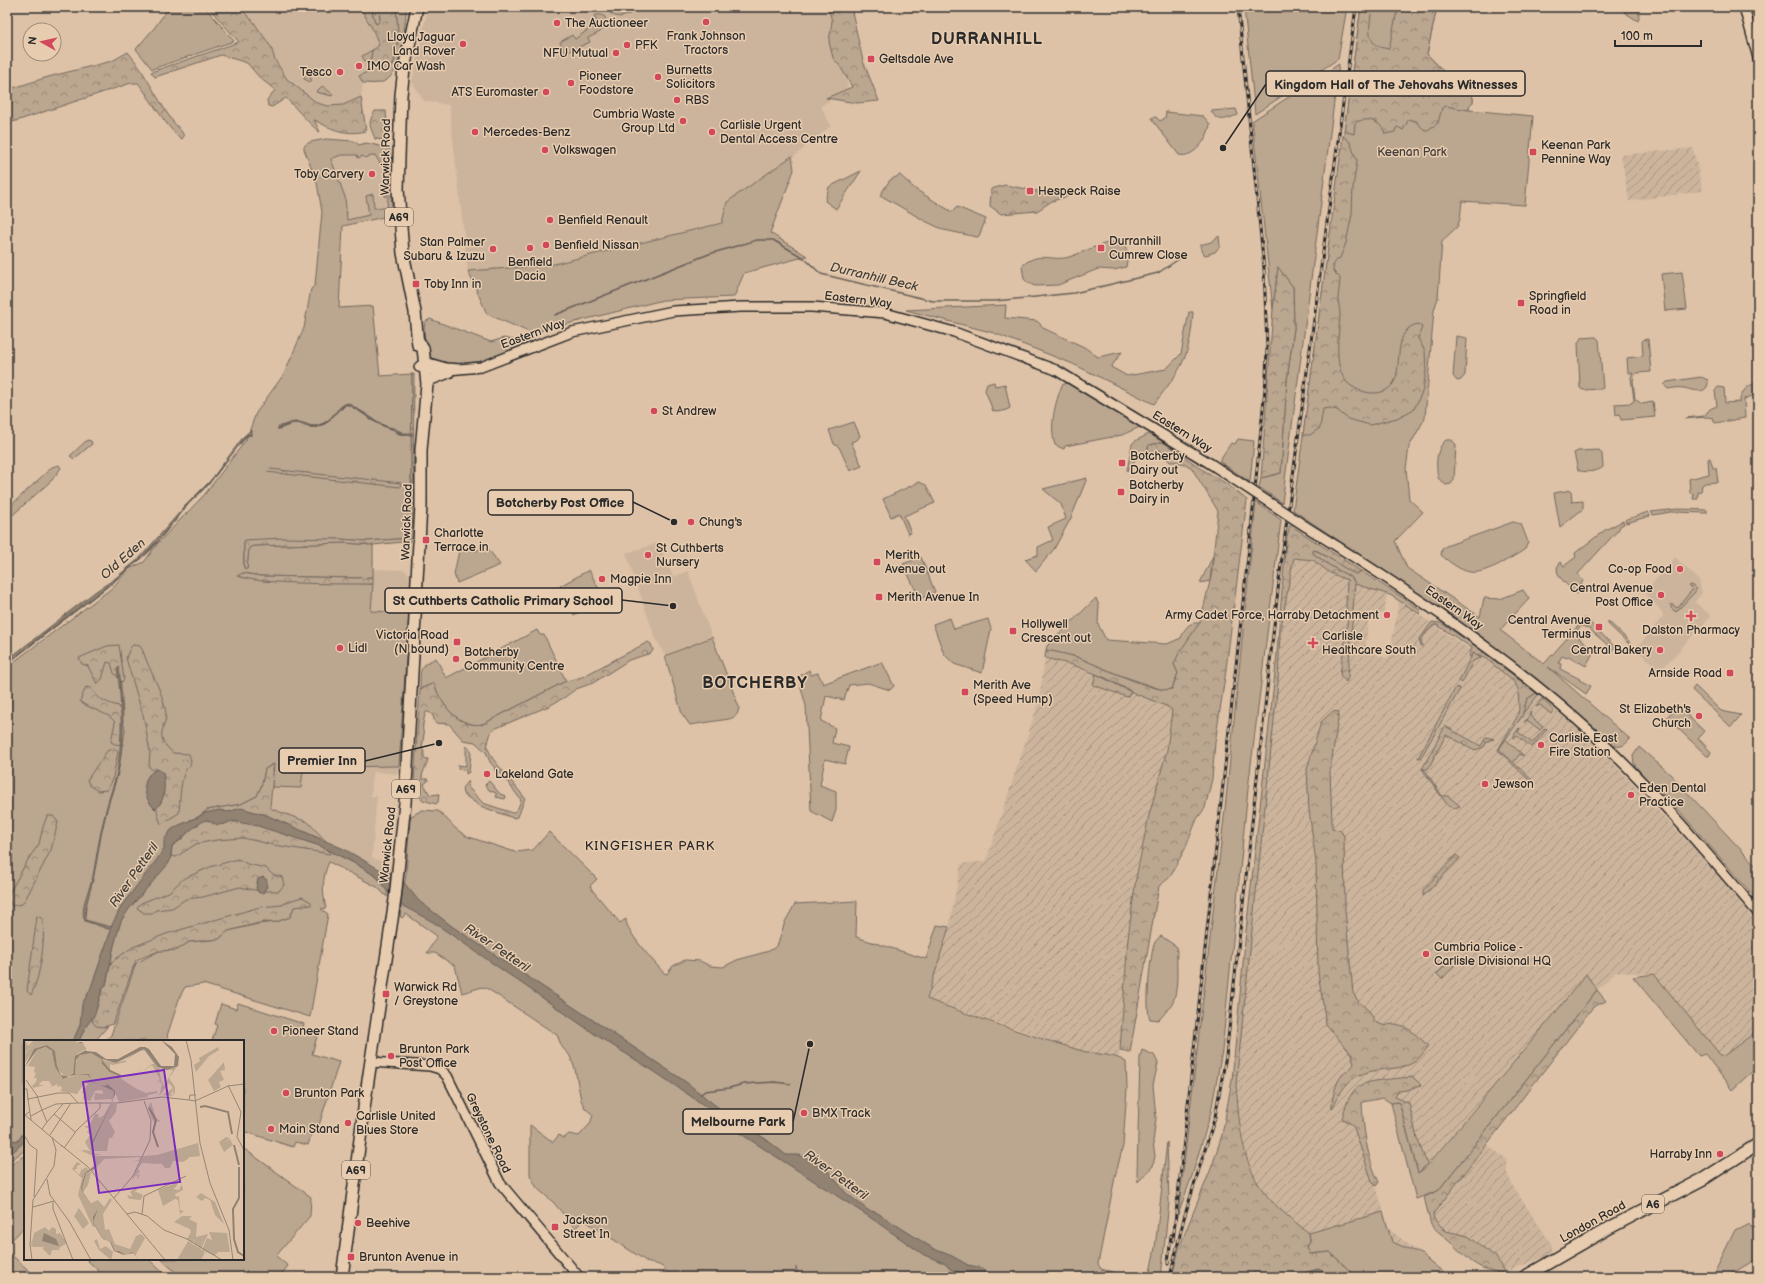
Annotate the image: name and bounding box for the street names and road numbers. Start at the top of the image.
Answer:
street label: Warwick Road [378,118,394,196]
road number: A69 [385,208,413,226]
street label: Eastern Way [824,288,893,312]
street label: Eastern Way [499,315,568,353]
street label: Eastern Way [1149,408,1215,457]
street label: Warwick Road [398,483,416,561]
street label: Eastern Way [1422,583,1486,634]
road number: A69 [392,780,420,798]
street label: Warwick Road [377,806,399,884]
street label: Greystone Road [462,1090,514,1176]
road number: A69 [342,1161,370,1179]
road number: A6 [1642,1195,1664,1213]
street label: London Road [1558,1198,1629,1246]

